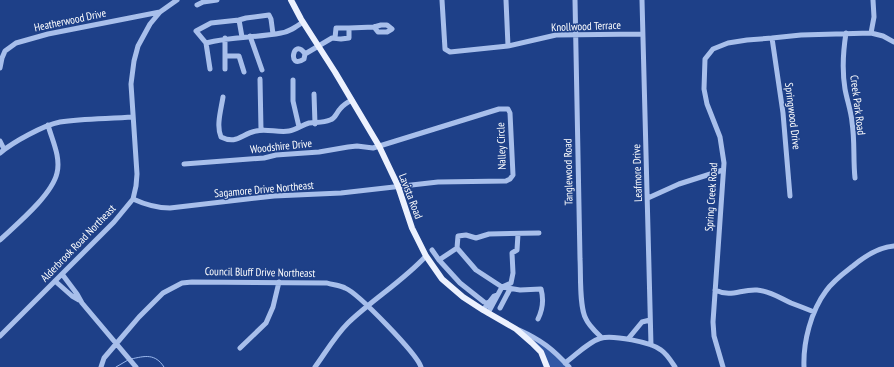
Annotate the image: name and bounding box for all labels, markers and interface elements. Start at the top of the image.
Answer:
street label: Heatherwood Drive [33,5,108,34]
street label: Knollwood Terrace [551,18,621,34]
street label: Creek Park Road [847,74,869,136]
street label: Springwood Drive [782,82,804,151]
street label: Nalley Circle [493,122,509,170]
street label: Woodshire Drive [249,136,313,156]
street label: Tanglewood Road [560,138,576,205]
street label: Leafmore Drive [629,143,645,202]
street label: Spring Creek Road [702,162,720,232]
street label: Lavista Road [396,171,426,221]
street label: Sagamore Drive Northeast [214,178,314,200]
street label: Alderbrook Road Northeast [37,201,119,285]
street label: Council Bluff Drive Northeast [205,264,315,280]

